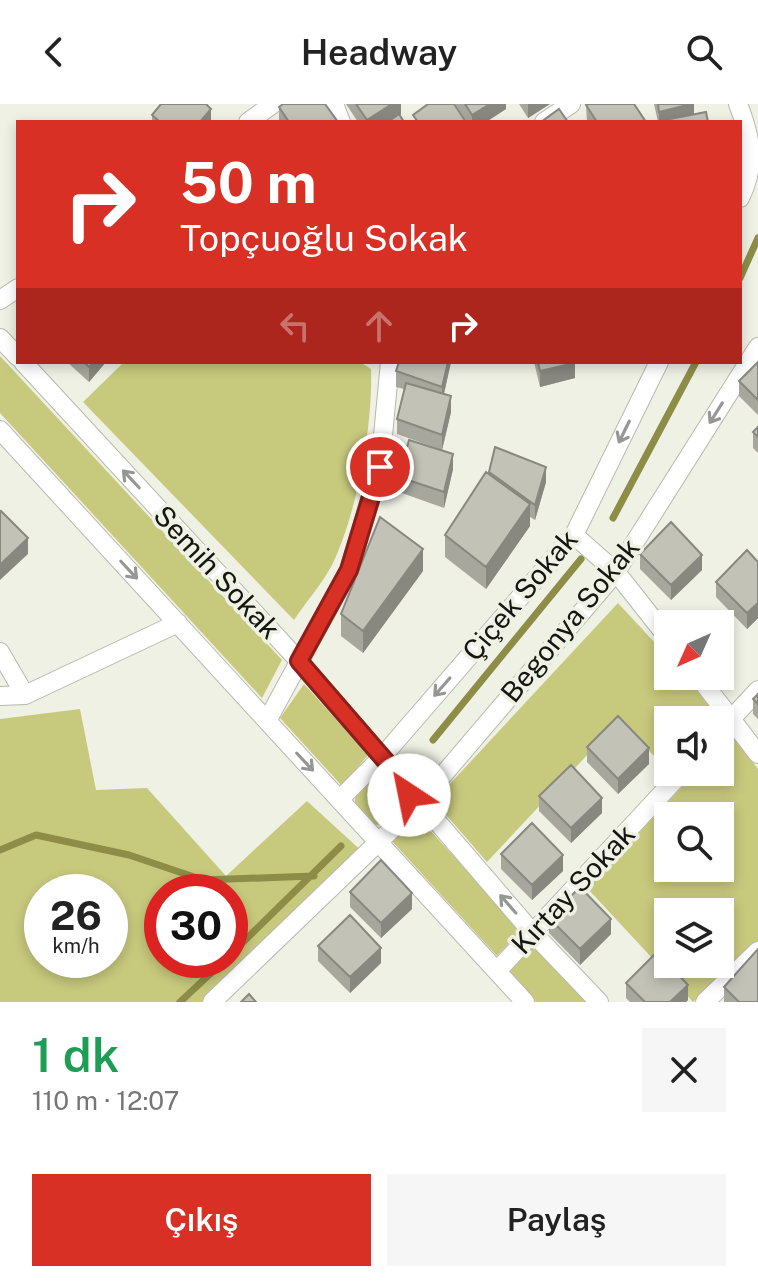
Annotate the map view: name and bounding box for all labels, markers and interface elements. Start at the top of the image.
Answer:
icon: back [32,30,76,74]
icon: search [682,30,726,74]
text: Headway [301,31,457,73]
text: 50 m [180,150,317,216]
icon: right [48,152,152,256]
text: Topçuoğlu Sokak [180,217,468,259]
icon: left [273,304,317,348]
icon: ahead [357,304,401,348]
icon: right [441,304,485,348]
one-way arrow [708,401,725,423]
one-way arrow [616,419,632,443]
pin [346,433,414,501]
icon: arrive [358,445,402,489]
one-way arrow [121,469,140,489]
street label: Semih Sokak [147,498,287,645]
street label: Çiçek Sokak [455,522,584,667]
street label: Begonya Sokak [493,531,646,708]
one-way arrow [119,560,138,580]
north arrow [654,610,734,690]
map controls [654,610,734,978]
one-way arrow [434,677,452,697]
button: sound [654,706,734,786]
one-way arrow [295,751,313,771]
position arrow [367,753,451,837]
button: search [654,802,734,882]
street label: Kırtay Sokak [504,817,641,960]
speed limit sign: 30 [144,874,248,978]
text: 26 [50,892,102,939]
one-way arrow [499,894,517,914]
button: layers [654,898,734,978]
text: km/h [52,934,100,958]
text: 1 dk [32,1026,119,1083]
button: close [642,1028,726,1112]
text: 110 m · 12:07 [32,1085,179,1116]
button: Çıkış [32,1174,371,1266]
button: Paylaş [387,1174,726,1266]

